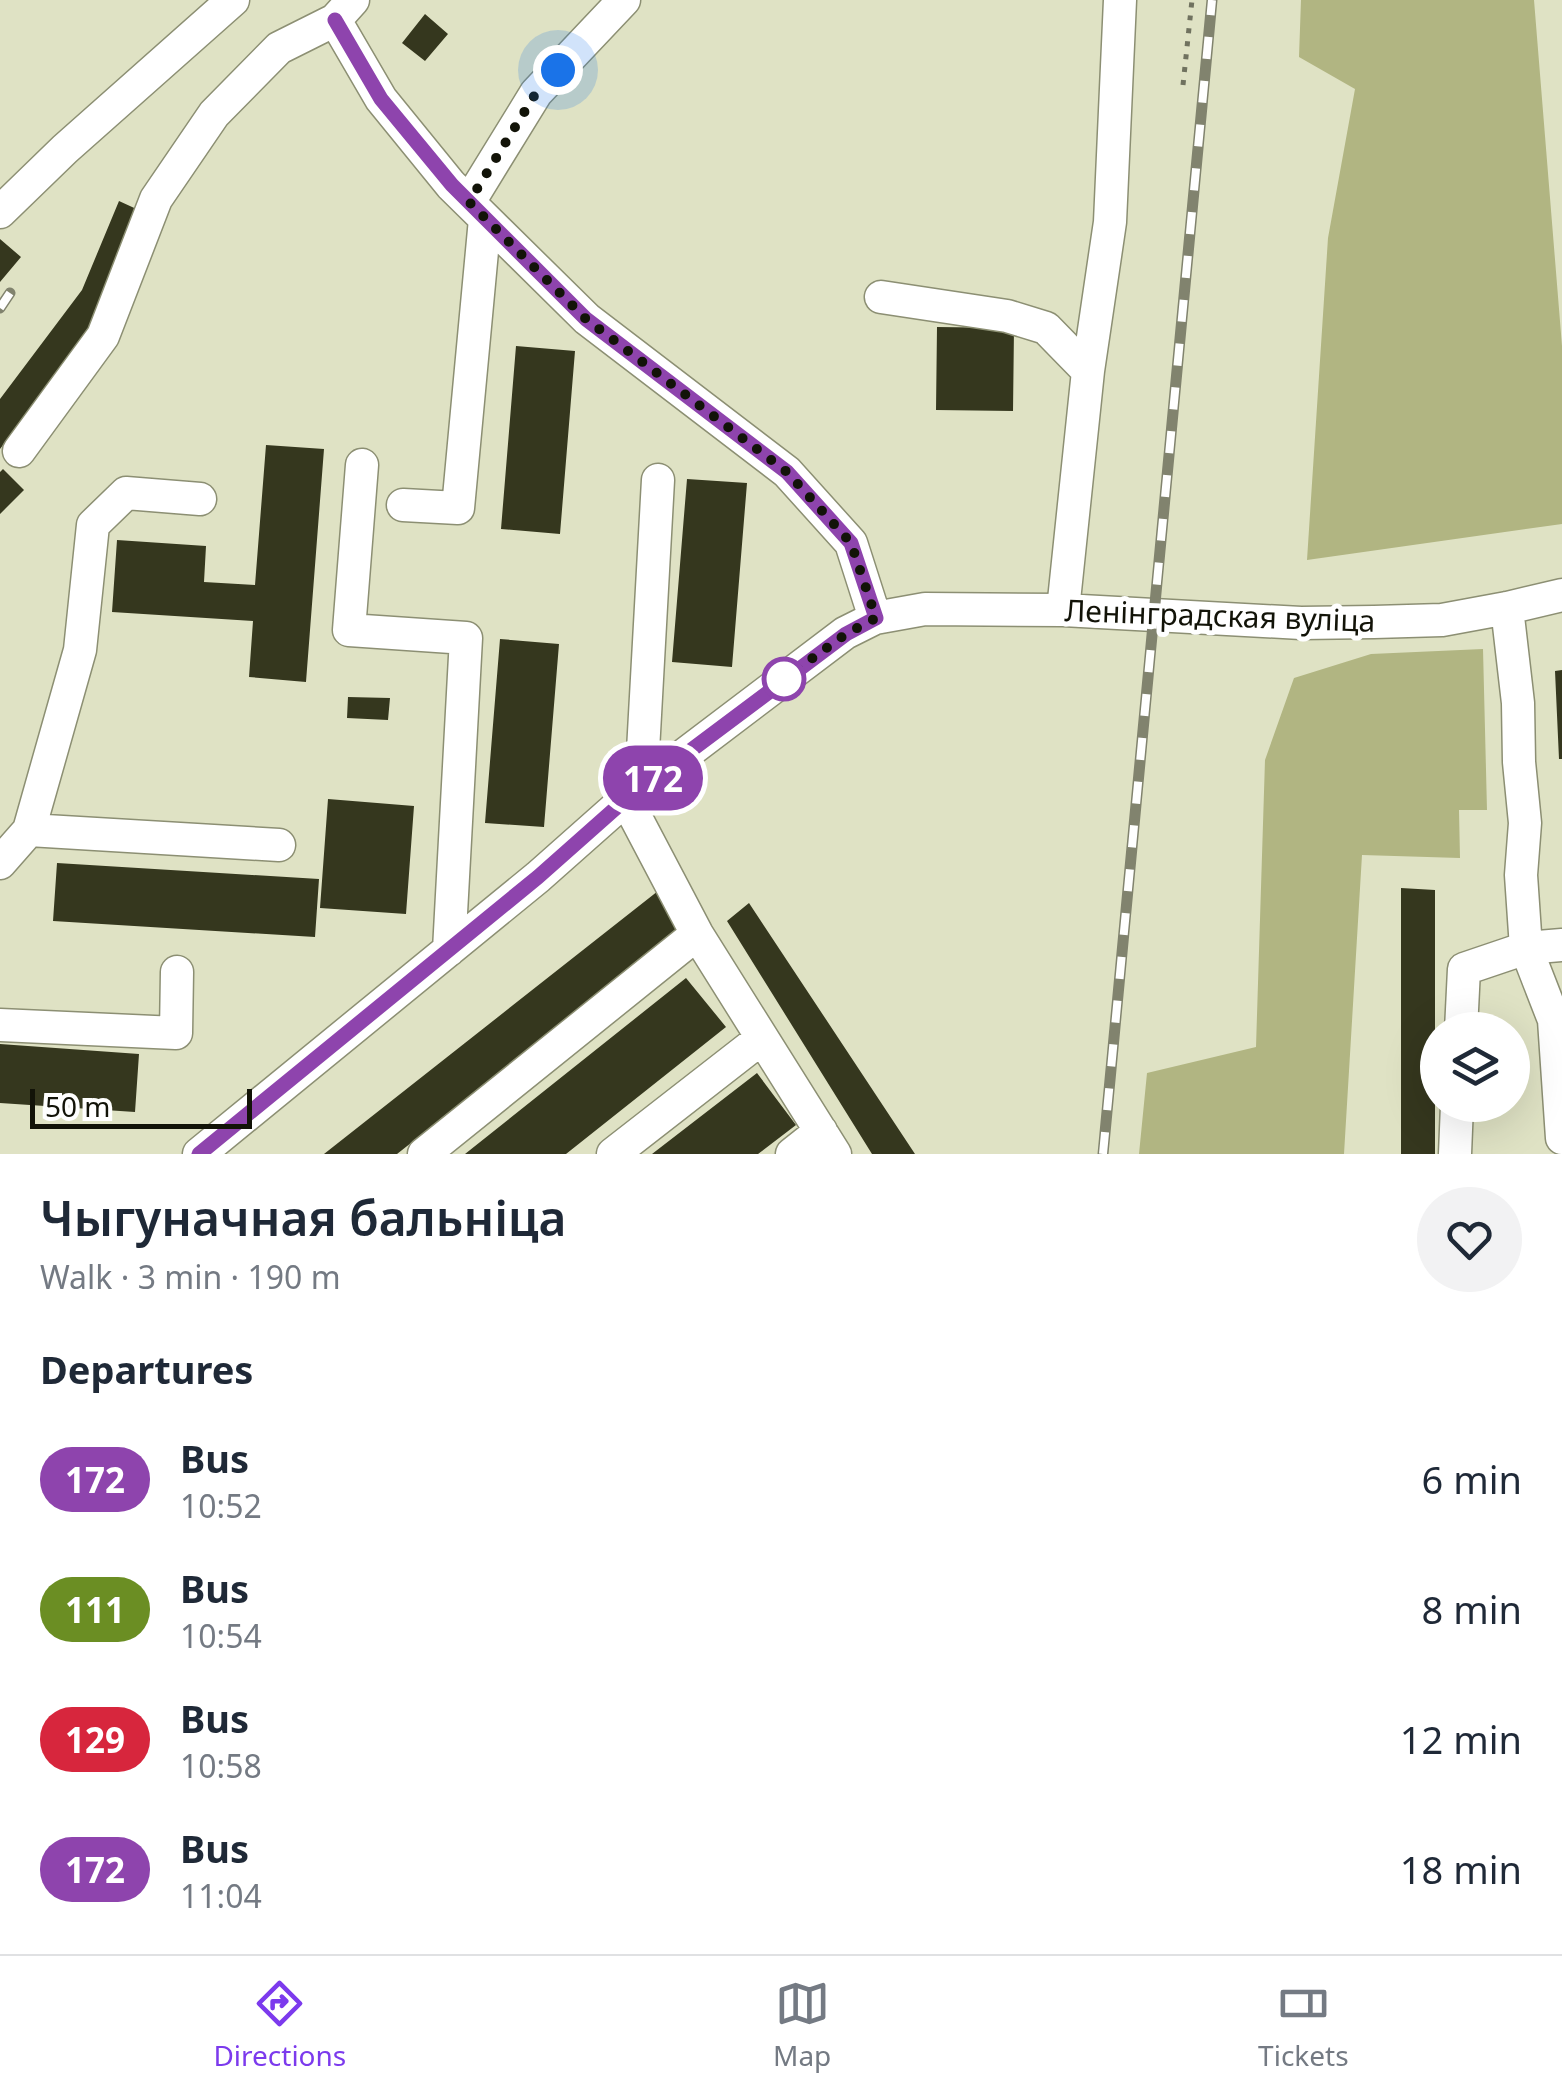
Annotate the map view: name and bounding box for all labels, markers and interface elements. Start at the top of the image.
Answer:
your location [533,45,583,95]
street label: Ленінградская вуліца [1064,589,1376,641]
unlabelled marker [763,658,805,700]
line badge: 172 [596,746,710,810]
text: 172 [623,755,683,802]
map controls [1420,1012,1530,1122]
button: layers [1420,1012,1530,1122]
scale bar [30,1084,252,1128]
text: 50 m [45,1087,111,1125]
text: Чыгуначная бальніца [40,1185,566,1250]
button: heart [1417,1187,1522,1292]
text: Walk · 3 min · 190 m [40,1255,341,1298]
text: Departures [40,1343,253,1395]
text: Bus [180,1432,249,1484]
text: 6 min [1422,1453,1522,1505]
text: 172 [65,1456,125,1503]
text: 10:52 [180,1484,262,1527]
text: Bus [180,1562,249,1614]
text: 8 min [1422,1583,1522,1635]
text: 111 [65,1586,125,1633]
text: 10:54 [180,1614,262,1657]
text: Bus [180,1692,249,1744]
text: 12 min [1400,1713,1522,1765]
text: 129 [65,1716,125,1763]
text: 10:58 [180,1744,262,1787]
text: Bus [180,1822,249,1874]
text: 18 min [1400,1843,1522,1895]
text: 172 [65,1846,125,1893]
text: 11:04 [180,1874,262,1917]
tab: Directions [213,1976,346,2074]
tab: Map [773,1976,831,2074]
tab: Tickets [1258,1976,1349,2074]

